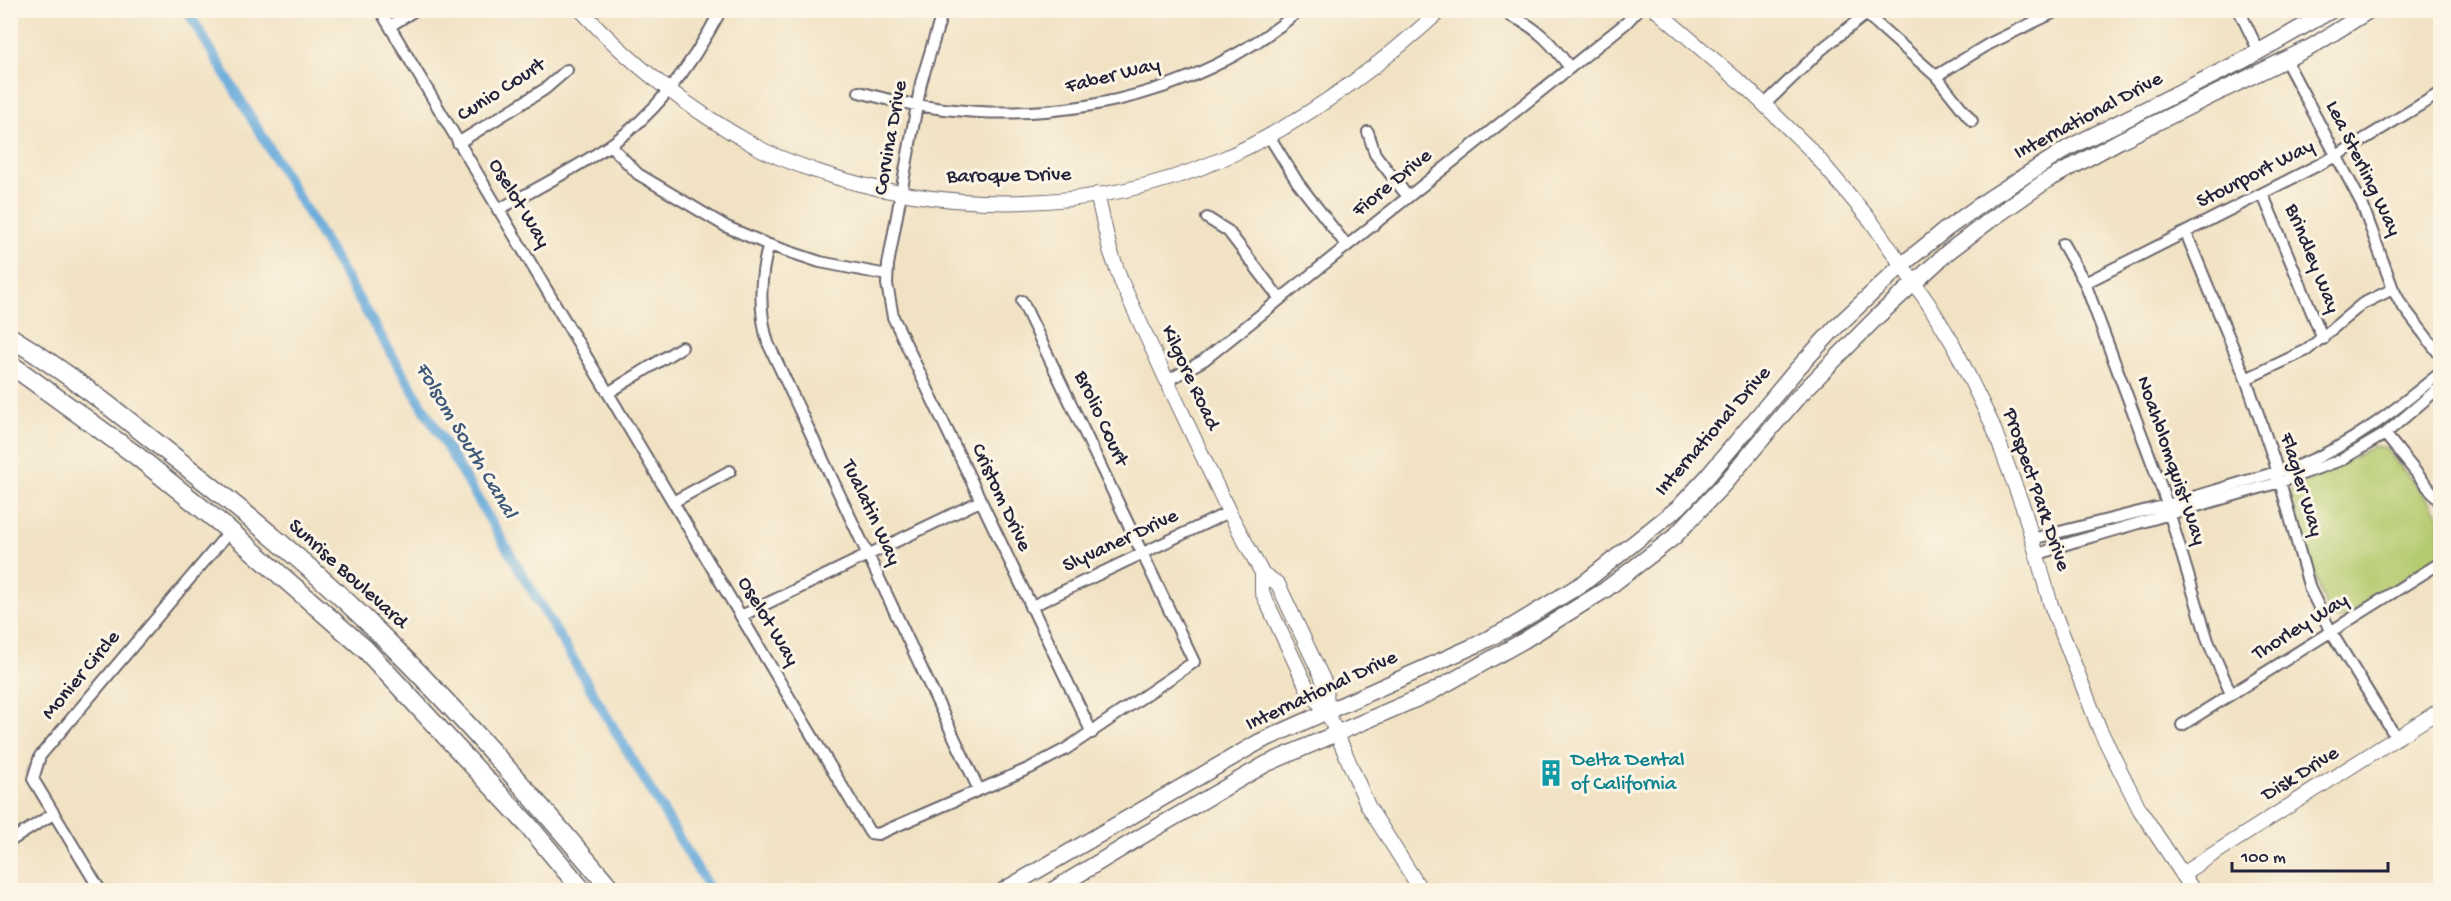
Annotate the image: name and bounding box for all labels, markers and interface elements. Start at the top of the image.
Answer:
street label: Cunio Court [453,52,553,129]
street label: Faber Way [1062,53,1163,101]
street label: International Drive [2010,67,2169,167]
street label: Corvina Drive [870,78,915,197]
street label: Lea Sterling Way [2318,97,2406,241]
street label: Stourport Way [2193,135,2319,215]
street label: Fiore Drive [1347,144,1439,224]
street label: Oselot Way [481,155,555,253]
street label: Baroque Drive [945,163,1073,191]
street label: Brindley Way [2277,200,2344,317]
street label: Kilgore Road [1154,322,1225,436]
water label: Folsom South Canal [408,358,522,525]
street label: International Drive [1651,361,1778,502]
street label: Brolio Court [1067,366,1134,473]
street label: Noahblomquist Way [2129,373,2211,549]
street label: Prospect Park Drive [1995,404,2075,576]
street label: Flagler Way [2272,429,2328,540]
street label: Cristom Drive [964,440,1036,557]
street label: Tualatin Way [834,455,905,570]
street label: Slyvaner Drive [1059,504,1184,580]
street label: Sunrise Boulevard [282,515,413,637]
street label: Oselot Way [730,573,804,671]
street label: Thorley Way [2248,589,2354,668]
street label: Monier Circle [37,625,127,726]
street label: International Drive [1242,645,1403,738]
street label: Disk Drive [2256,741,2345,809]
place label: Delta Dental of California [1569,749,1685,798]
building icon: Delta Dental of California [1536,758,1566,788]
scale bar [2232,835,2388,873]
text: 100 m [2240,848,2286,869]

